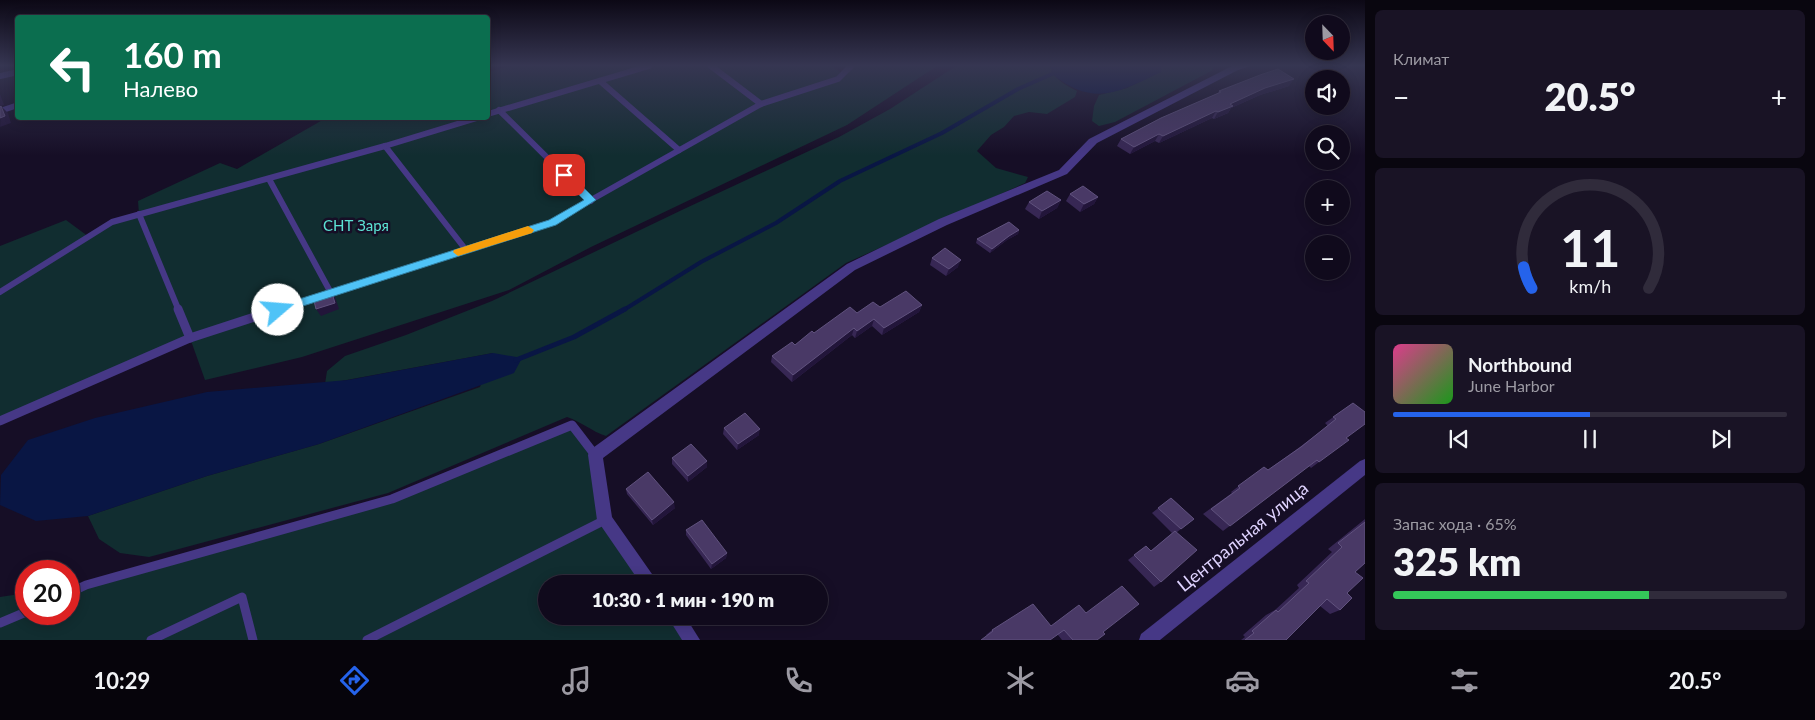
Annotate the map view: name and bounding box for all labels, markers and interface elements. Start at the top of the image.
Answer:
north arrow [1305,15,1350,60]
map controls [1305,15,1350,280]
text: 160 m [123,33,222,75]
icon: left [40,35,105,100]
text: Климат [1393,49,1449,68]
button: sound [1305,70,1350,115]
text: 20.5° [1544,73,1636,119]
text: Налево [123,75,198,102]
text: − [1393,80,1409,114]
text: + [1771,80,1787,114]
button: search [1305,125,1350,170]
pin [543,154,585,196]
icon: arrive [550,161,578,189]
button: + [1305,180,1350,225]
park label: СНТ Заря [323,216,389,234]
text: 11 [1560,216,1620,278]
button: − [1305,235,1350,280]
text: km/h [1569,275,1611,297]
position arrow [251,283,303,335]
text: Northbound [1468,353,1572,376]
text: June Harbor [1468,376,1555,395]
icon: previous [1445,425,1473,453]
icon: pause [1576,425,1604,453]
icon: next [1707,425,1735,453]
street label: Центральная улица [1172,477,1312,596]
text: Запас хода · 65% [1393,514,1517,533]
text: 325 km [1393,538,1521,584]
speed limit sign: 20 [15,560,80,625]
text: 10:30 · 1 мин · 190 m [592,588,774,611]
icon: directions [337,663,372,698]
icon: music [559,663,594,698]
icon: phone [781,663,816,698]
icon: climate [1003,663,1038,698]
icon: car [1225,663,1260,698]
icon: filters [1447,663,1482,698]
text: 10:29 [93,667,150,694]
text: 20.5° [1669,667,1722,694]

